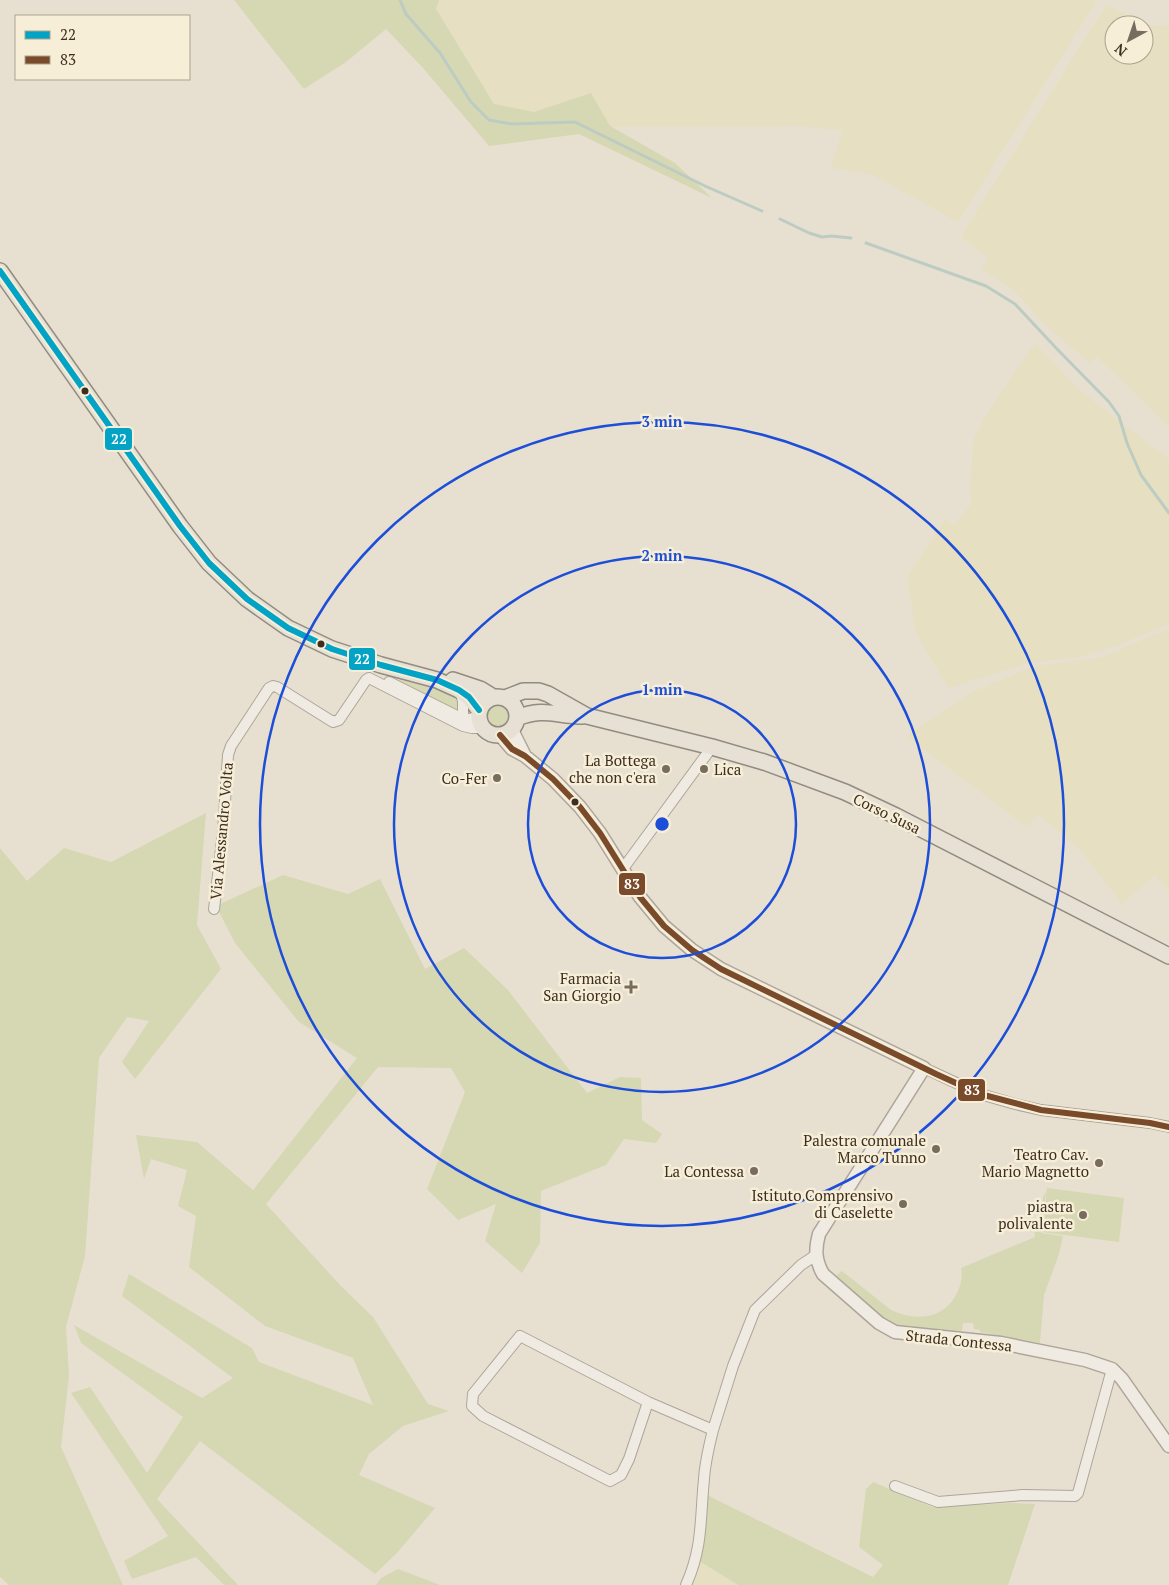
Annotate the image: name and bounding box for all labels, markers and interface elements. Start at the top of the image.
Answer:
legend [15,15,190,80]
north arrow [1104,15,1154,65]
text: 22 [60,24,76,44]
text: N [1110,39,1130,61]
text: 83 [60,49,76,69]
unlabelled marker [80,386,90,396]
text: 3 min [641,411,683,431]
line badge: 22 [104,427,133,451]
text: 22 [111,429,127,448]
text: 2 min [641,545,683,565]
unlabelled marker [316,639,326,649]
line badge: 22 [348,647,376,671]
text: 22 [354,649,370,668]
text: 1 min [641,679,683,699]
place label: La Bottega che non c'era [569,750,656,787]
place label: Lica [714,759,742,779]
street label: Via Alessandro Volta [205,761,237,901]
marker: La Bottega che non c'era [660,763,672,775]
marker: Lica [698,763,710,775]
place label: Co-Fer [442,768,487,788]
marker: Co-Fer [491,772,503,784]
street label: Corso Susa [850,788,924,838]
unlabelled marker [570,797,580,807]
centre of rings [653,815,671,833]
line badge: 83 [618,872,646,896]
text: 83 [624,874,640,893]
place label: Farmacia San Giorgio [543,968,621,1005]
marker: Farmacia San Giorgio [625,981,637,993]
line badge: 83 [957,1078,986,1102]
text: 83 [964,1080,980,1099]
place label: Palestra comunale Marco Tunno [803,1130,926,1167]
marker: Palestra comunale Marco Tunno [930,1143,942,1155]
place label: Teatro Cav. Mario Magnetto [982,1144,1089,1181]
marker: Teatro Cav. Mario Magnetto [1093,1157,1105,1169]
place label: La Contessa [664,1161,744,1181]
marker: La Contessa [748,1165,760,1177]
place label: Istituto Comprensivo di Caselette [752,1185,893,1222]
place label: piastra polivalente [998,1196,1073,1233]
marker: Istituto Comprensivo di Caselette [897,1198,909,1210]
marker: piastra polivalente [1077,1209,1089,1221]
street label: Strada Contessa [905,1324,1014,1356]

